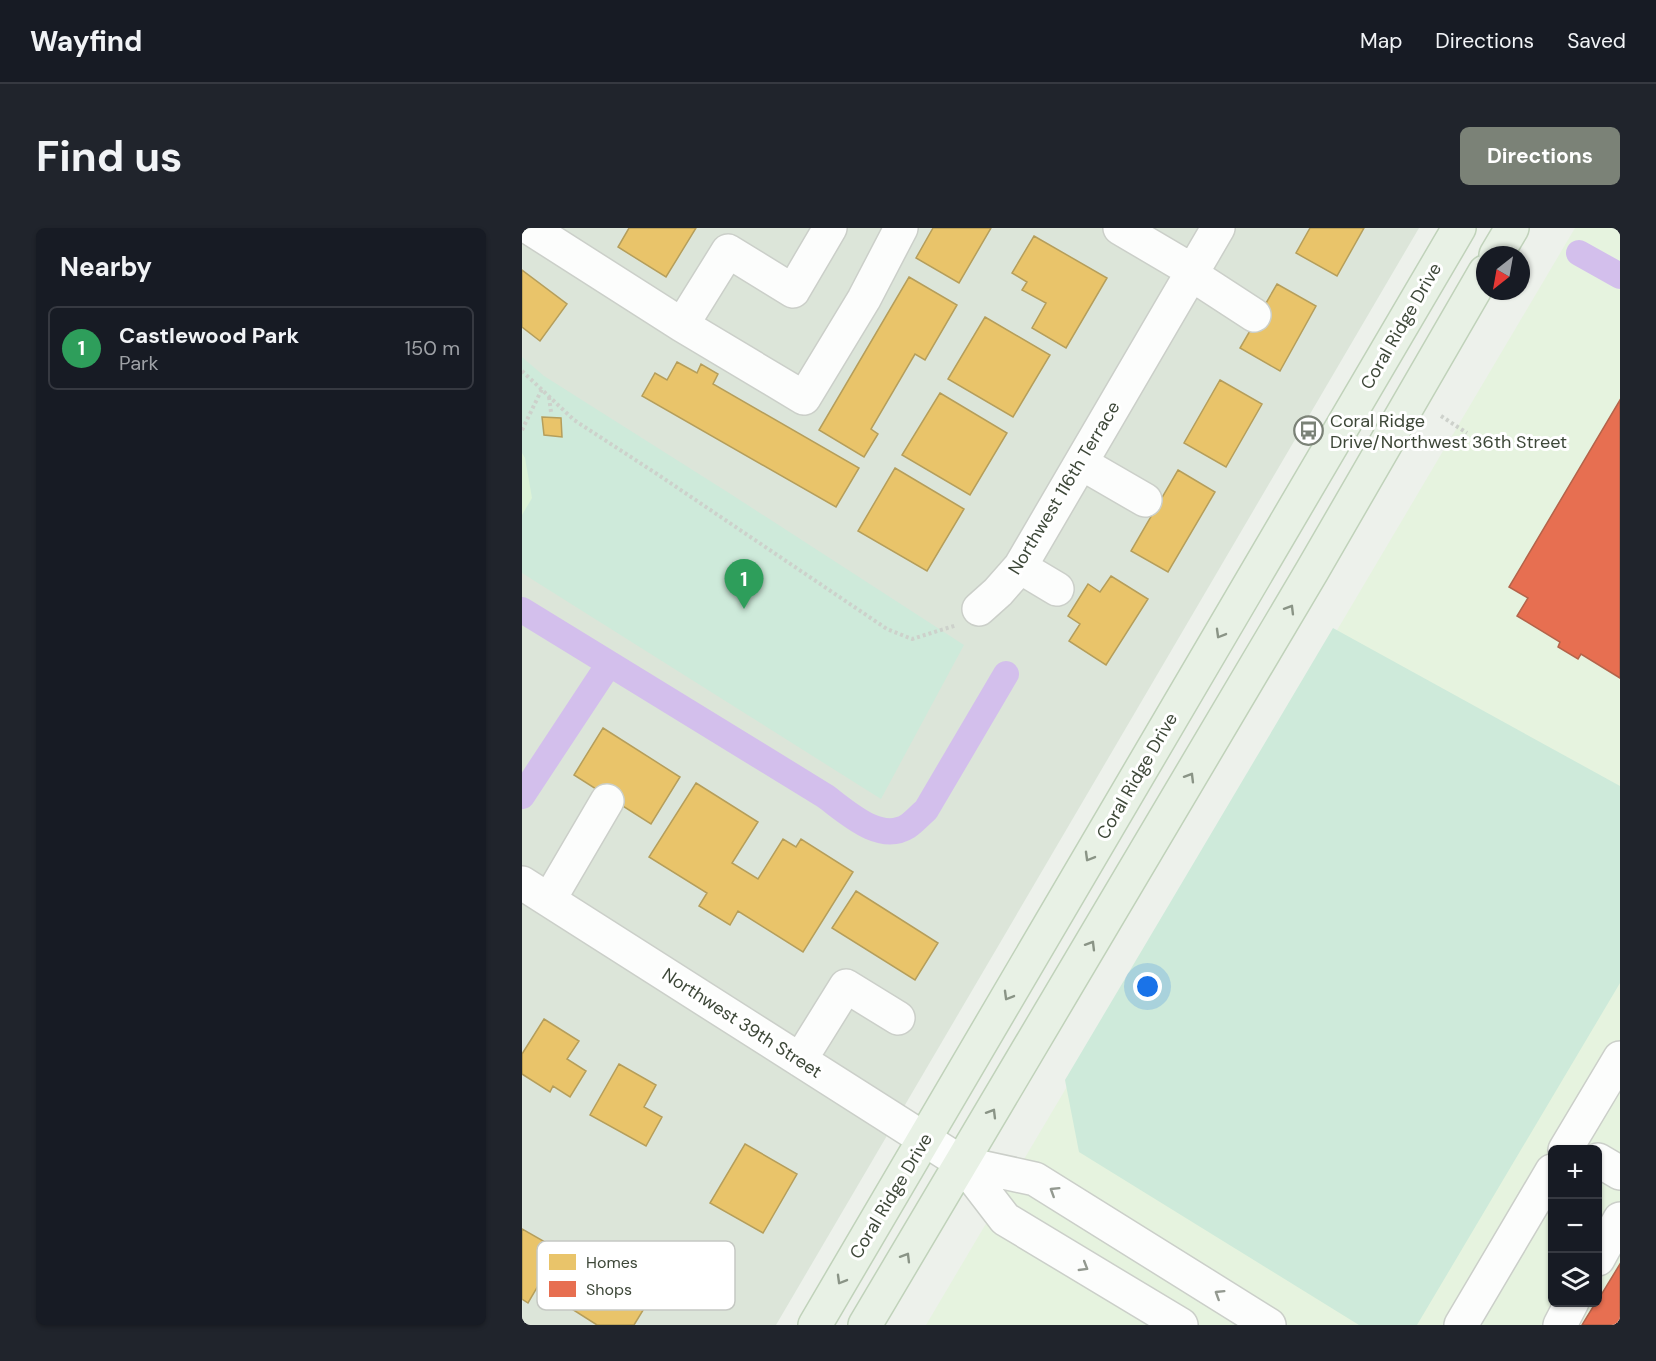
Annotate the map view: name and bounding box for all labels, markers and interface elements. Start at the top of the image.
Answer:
text: Wayfind [30,23,142,60]
text: Map [1360,27,1402,55]
text: Directions [1435,27,1534,55]
text: Saved [1567,27,1626,55]
button: Directions [1460,127,1620,185]
text: Find us [36,129,182,184]
north arrow [1476,246,1530,300]
text: Nearby [60,250,152,284]
street label: Coral Ridge Drive [1355,258,1447,394]
text: Castlewood Park [119,321,299,350]
text: 1 [78,335,85,361]
text: 150 m [405,335,460,361]
text: Park [119,350,159,376]
street label: Northwest 116th Terrace [1003,397,1125,579]
place label: Coral Ridge Drive/Northwest 36th Street [1330,409,1567,454]
bus stop icon: Coral Ridge Drive/Northwest 36th Street [1293,415,1325,447]
pin: 1 [724,560,764,609]
one-way arrow [1282,605,1294,615]
one-way arrow [1216,628,1228,638]
street label: Coral Ridge Drive [1091,708,1183,844]
one-way arrow [1183,773,1195,783]
one-way arrow [1085,851,1097,861]
one-way arrow [1084,941,1095,951]
street label: Northwest 39th Street [658,962,826,1084]
your location [1133,972,1162,1001]
one-way arrow [1004,990,1016,1000]
one-way arrow [984,1109,996,1119]
street label: Coral Ridge Drive [844,1129,938,1263]
map controls [1548,1145,1602,1307]
button: + [1548,1145,1602,1199]
one-way arrow [1050,1187,1061,1198]
button: − [1548,1199,1602,1253]
legend [537,1241,735,1310]
text: Homes [586,1252,638,1273]
one-way arrow [898,1253,910,1263]
button: layers [1548,1253,1602,1307]
one-way arrow [1078,1259,1088,1271]
one-way arrow [837,1274,848,1284]
text: Shops [586,1279,632,1300]
one-way arrow [1215,1290,1225,1302]

